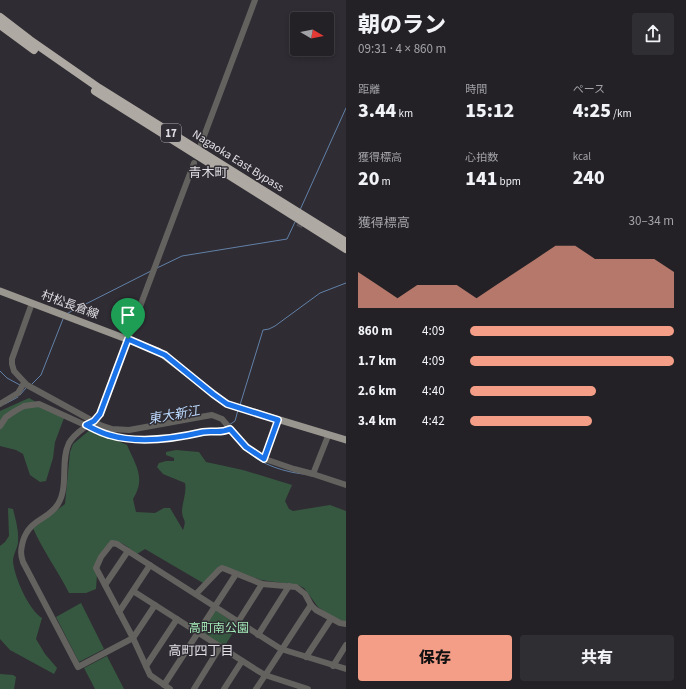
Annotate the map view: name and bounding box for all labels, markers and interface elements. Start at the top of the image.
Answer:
text: 朝のラン [358,9,446,41]
north arrow [290,12,334,56]
map controls [290,12,334,56]
button: share [632,13,674,55]
text: 09:31 · 4 × 860 m [358,40,446,58]
text: 距離 [358,82,380,97]
text: 時間 [465,82,487,97]
text: ペース [573,82,605,97]
text: 3.44 [358,97,396,125]
text: 15:12 [465,97,514,125]
text: 4:25 [573,97,611,125]
text: km [396,106,413,121]
text: /km [611,106,632,121]
road number: 17 [161,124,181,142]
street label: Nagaoka East Bypass [189,126,287,196]
text: kcal [573,149,591,164]
text: 獲得標高 [358,150,402,165]
text: 心拍数 [465,150,498,165]
district label: 青木町 [188,164,228,182]
text: 240 [573,164,605,192]
text: 20 [358,165,379,193]
text: 141 [465,165,497,193]
text: m [379,174,391,189]
text: bpm [497,174,521,189]
text: 30–34 m [629,212,674,230]
text: 獲得標高 [358,214,410,232]
street label: 村松長倉線 [39,287,101,323]
pin [111,298,145,339]
icon: arrive [117,304,139,326]
text: 860 m [358,322,392,340]
text: 4:09 [422,322,445,340]
text: 1.7 km [358,352,397,370]
text: 4:09 [422,352,445,370]
text: 2.6 km [358,382,397,400]
text: 4:40 [422,382,445,400]
water label: 東大新江 [147,401,203,428]
text: 3.4 km [358,412,397,430]
text: 4:42 [422,412,445,430]
park label: 高町南公園 [189,620,249,637]
button: 保存 [358,635,512,681]
button: 共有 [520,635,674,681]
district label: 高町四丁目 [168,642,234,660]

